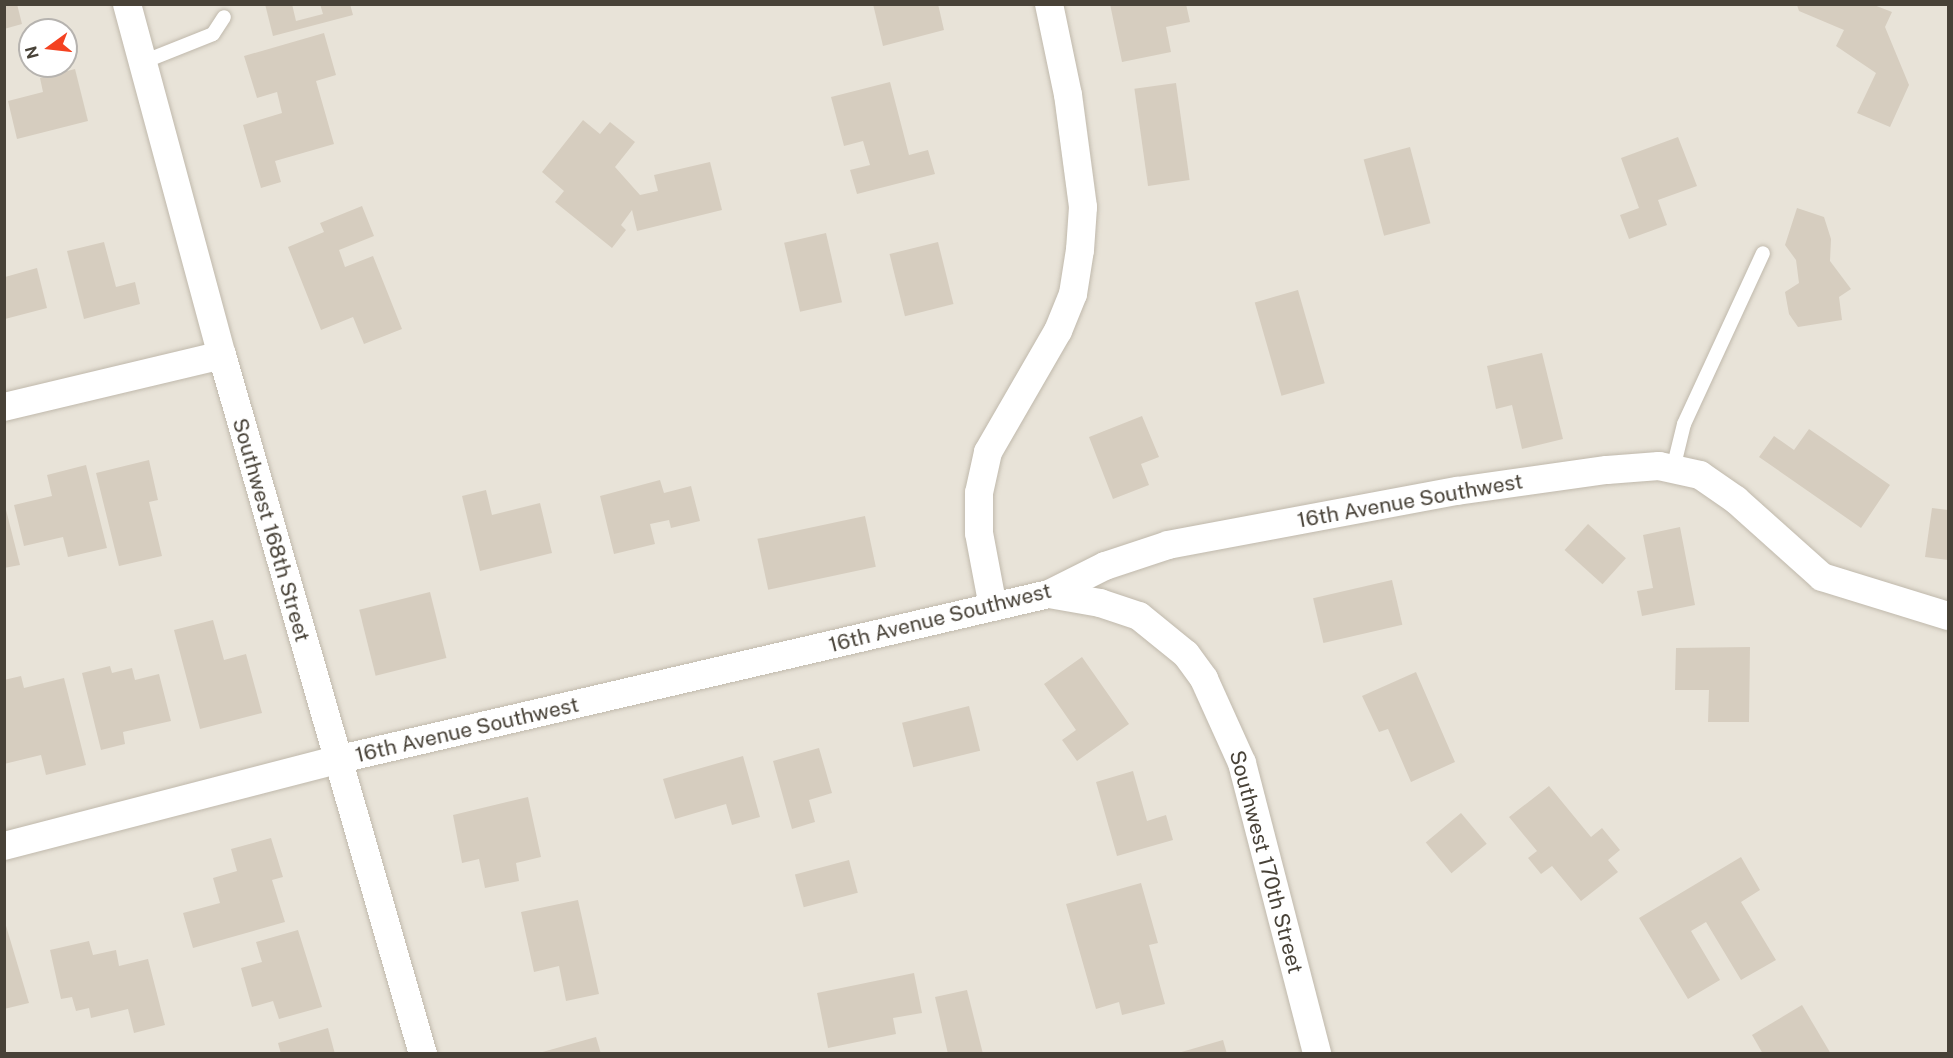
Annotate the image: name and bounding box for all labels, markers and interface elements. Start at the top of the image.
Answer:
north arrow [18,18,78,78]
text: N [21,44,43,61]
street label: Southwest 168th Street [227,415,315,645]
street label: 16th Avenue Southwest [1295,469,1525,533]
street label: 16th Avenue Southwest [826,578,1054,658]
street label: 16th Avenue Southwest [353,692,581,768]
street label: Southwest 170th Street [1224,748,1308,976]

